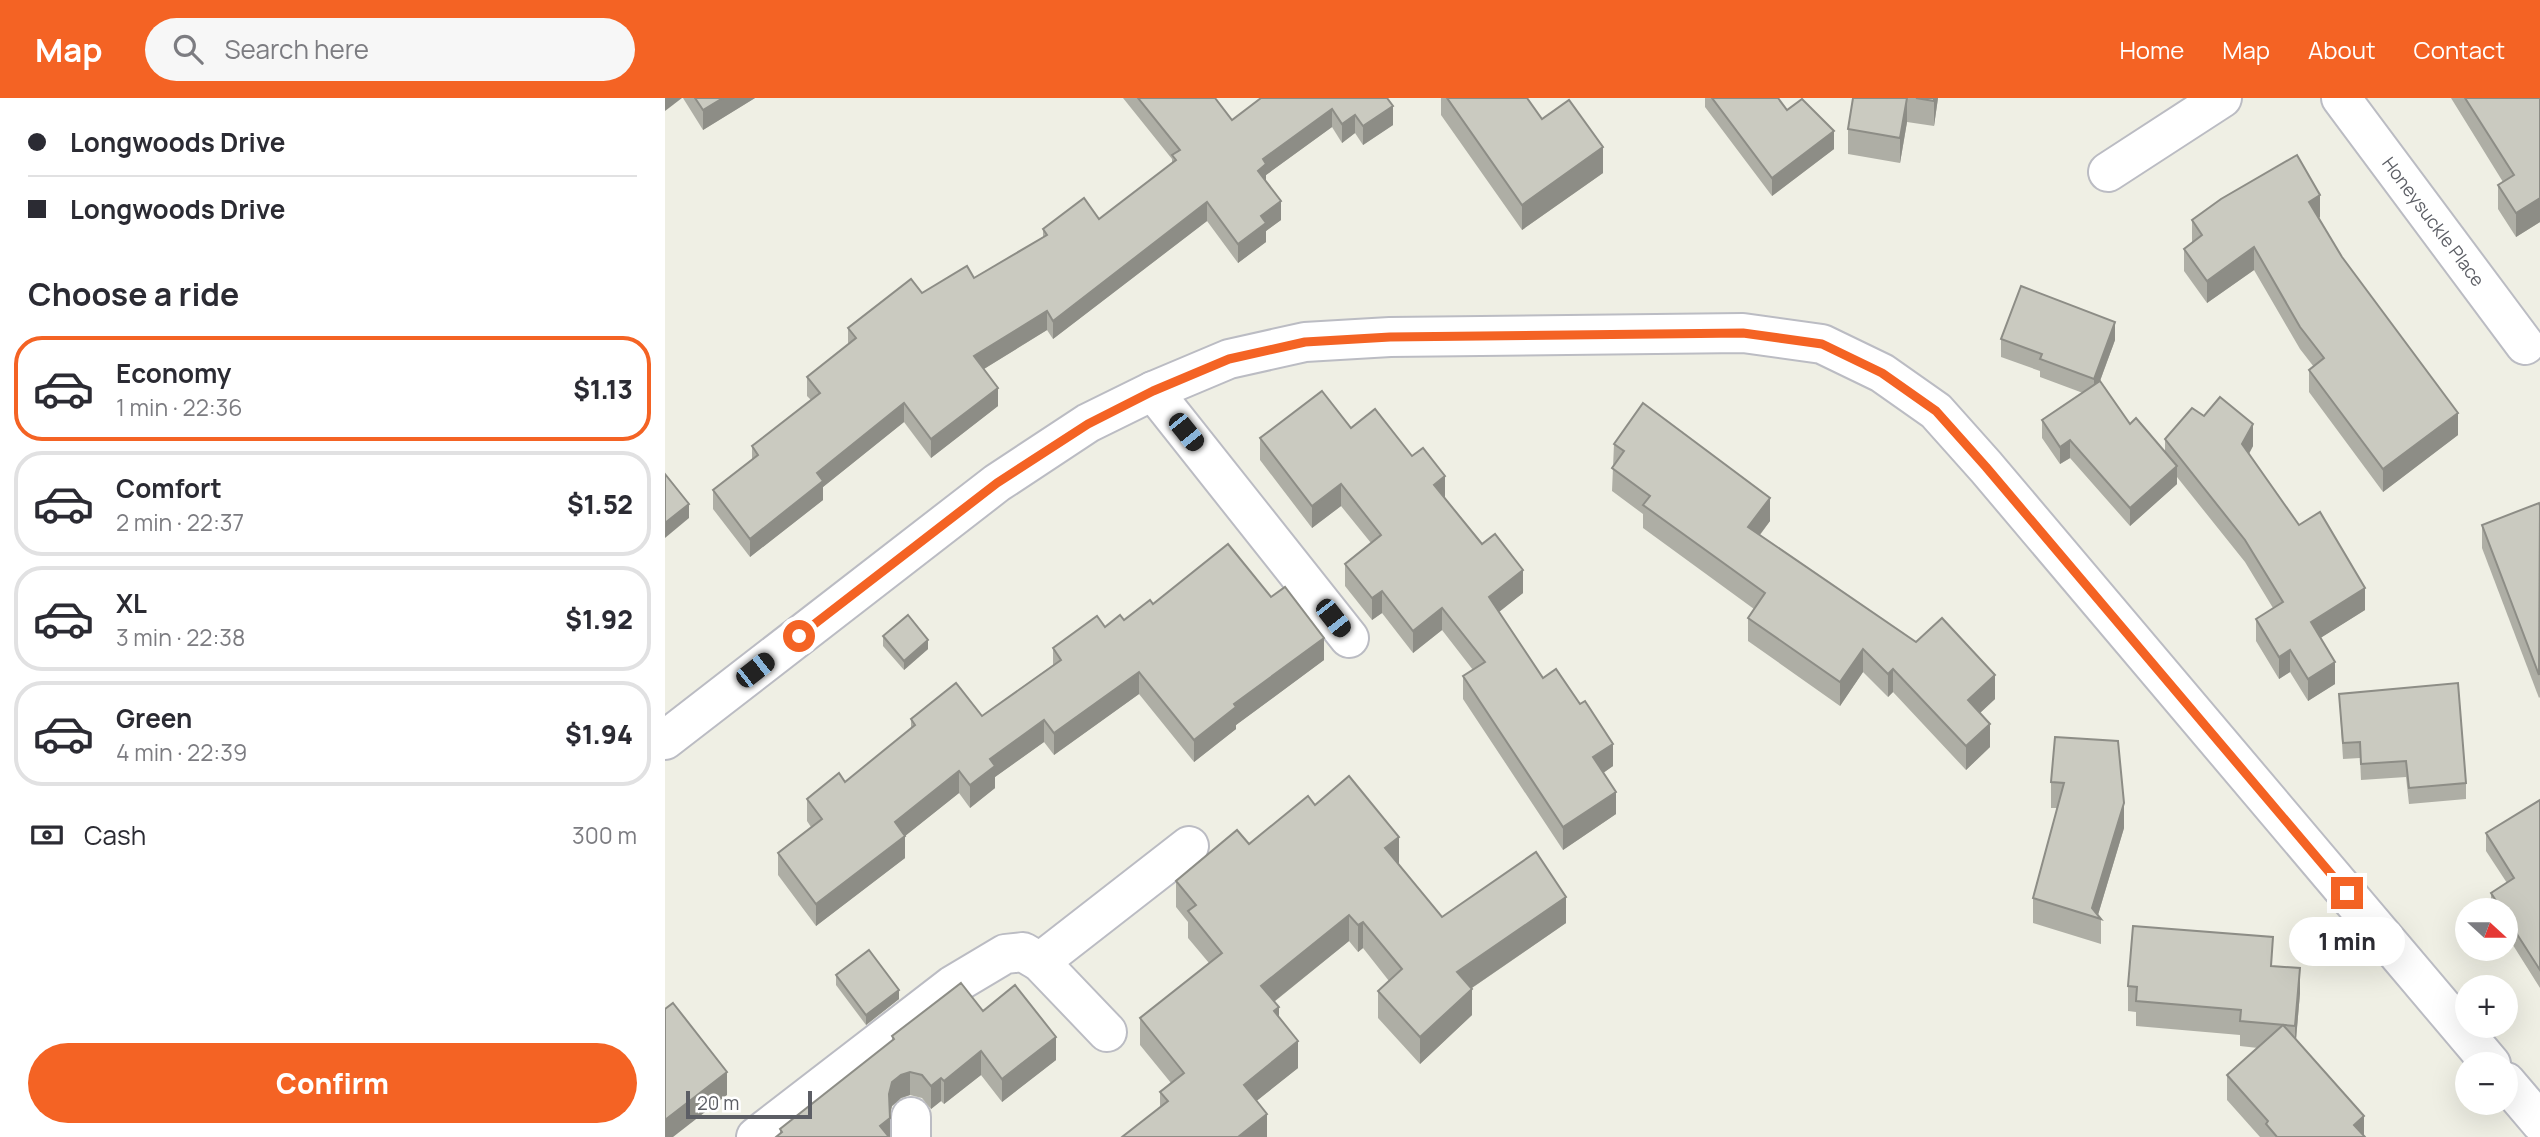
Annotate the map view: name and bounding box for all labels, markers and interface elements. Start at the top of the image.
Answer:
search box [145,18,635,81]
text: Map [35,27,103,72]
icon: search [169,30,207,68]
text: Search here [225,31,369,67]
text: Home [2119,33,2184,66]
text: Map [2222,33,2270,66]
text: About [2308,33,2376,66]
text: Contact [2414,33,2505,66]
text: Longwoods Drive [70,124,285,160]
street label: Honeysuckle Place [2377,152,2490,291]
text: Longwoods Drive [70,191,285,227]
text: Choose a ride [28,272,239,316]
text: Economy [116,355,231,391]
icon: car [32,357,95,420]
text: $1.13 [573,371,633,407]
text: 1 min · 22:36 [116,391,243,423]
car [1165,409,1208,455]
text: Comfort [116,470,222,506]
icon: car [32,472,95,535]
text: $1.52 [567,486,633,522]
text: 2 min · 22:37 [116,506,244,538]
text: XL [116,585,147,621]
icon: car [32,587,95,650]
car [1312,595,1355,641]
text: $1.92 [565,601,633,637]
route start [783,620,815,652]
text: 3 min · 22:38 [116,621,245,653]
car [732,649,779,691]
text: Green [116,700,192,736]
icon: car [32,702,95,765]
text: $1.94 [565,716,633,752]
text: 4 min · 22:39 [116,736,247,768]
icon: cash [28,816,66,854]
text: Cash [84,817,146,853]
text: 300 m [572,819,637,851]
route end [2331,877,2363,909]
north arrow [2455,898,2518,961]
map controls [2455,898,2518,1115]
callout: 1 min [2289,918,2405,966]
text: 1 min [2318,925,2376,957]
button: + [2455,975,2518,1038]
button: Confirm [28,1043,637,1123]
button: − [2455,1052,2518,1115]
scale bar [686,1088,812,1120]
text: 20 m [697,1090,739,1116]

